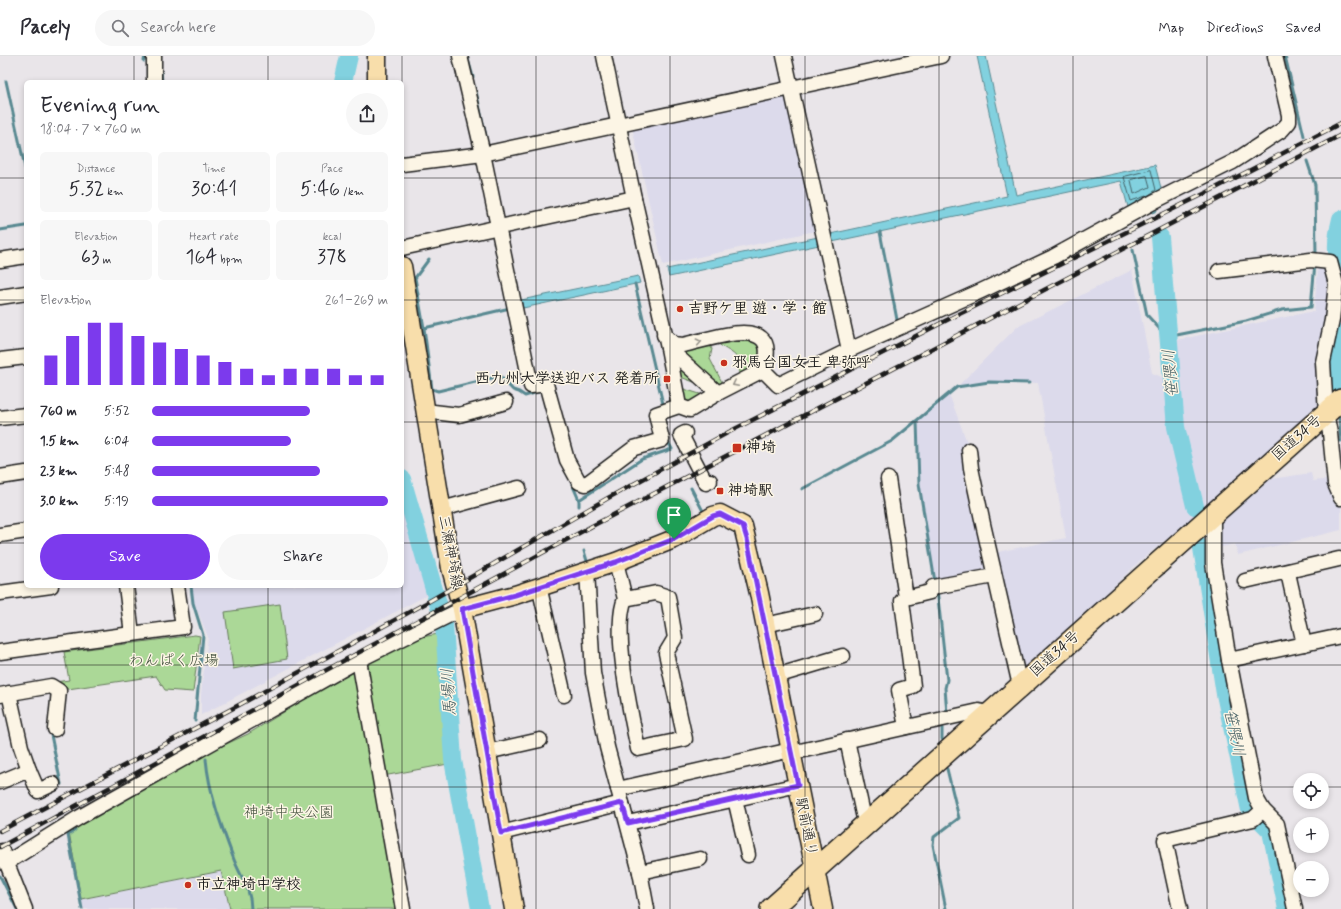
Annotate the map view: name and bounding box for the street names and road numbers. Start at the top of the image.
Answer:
street label: 国道34号 [1268,410,1326,466]
street label: 三瀬神埼線 [433,513,467,591]
street label: 国道34号 [1026,626,1084,682]
street label: 駅前通り [790,796,822,858]

